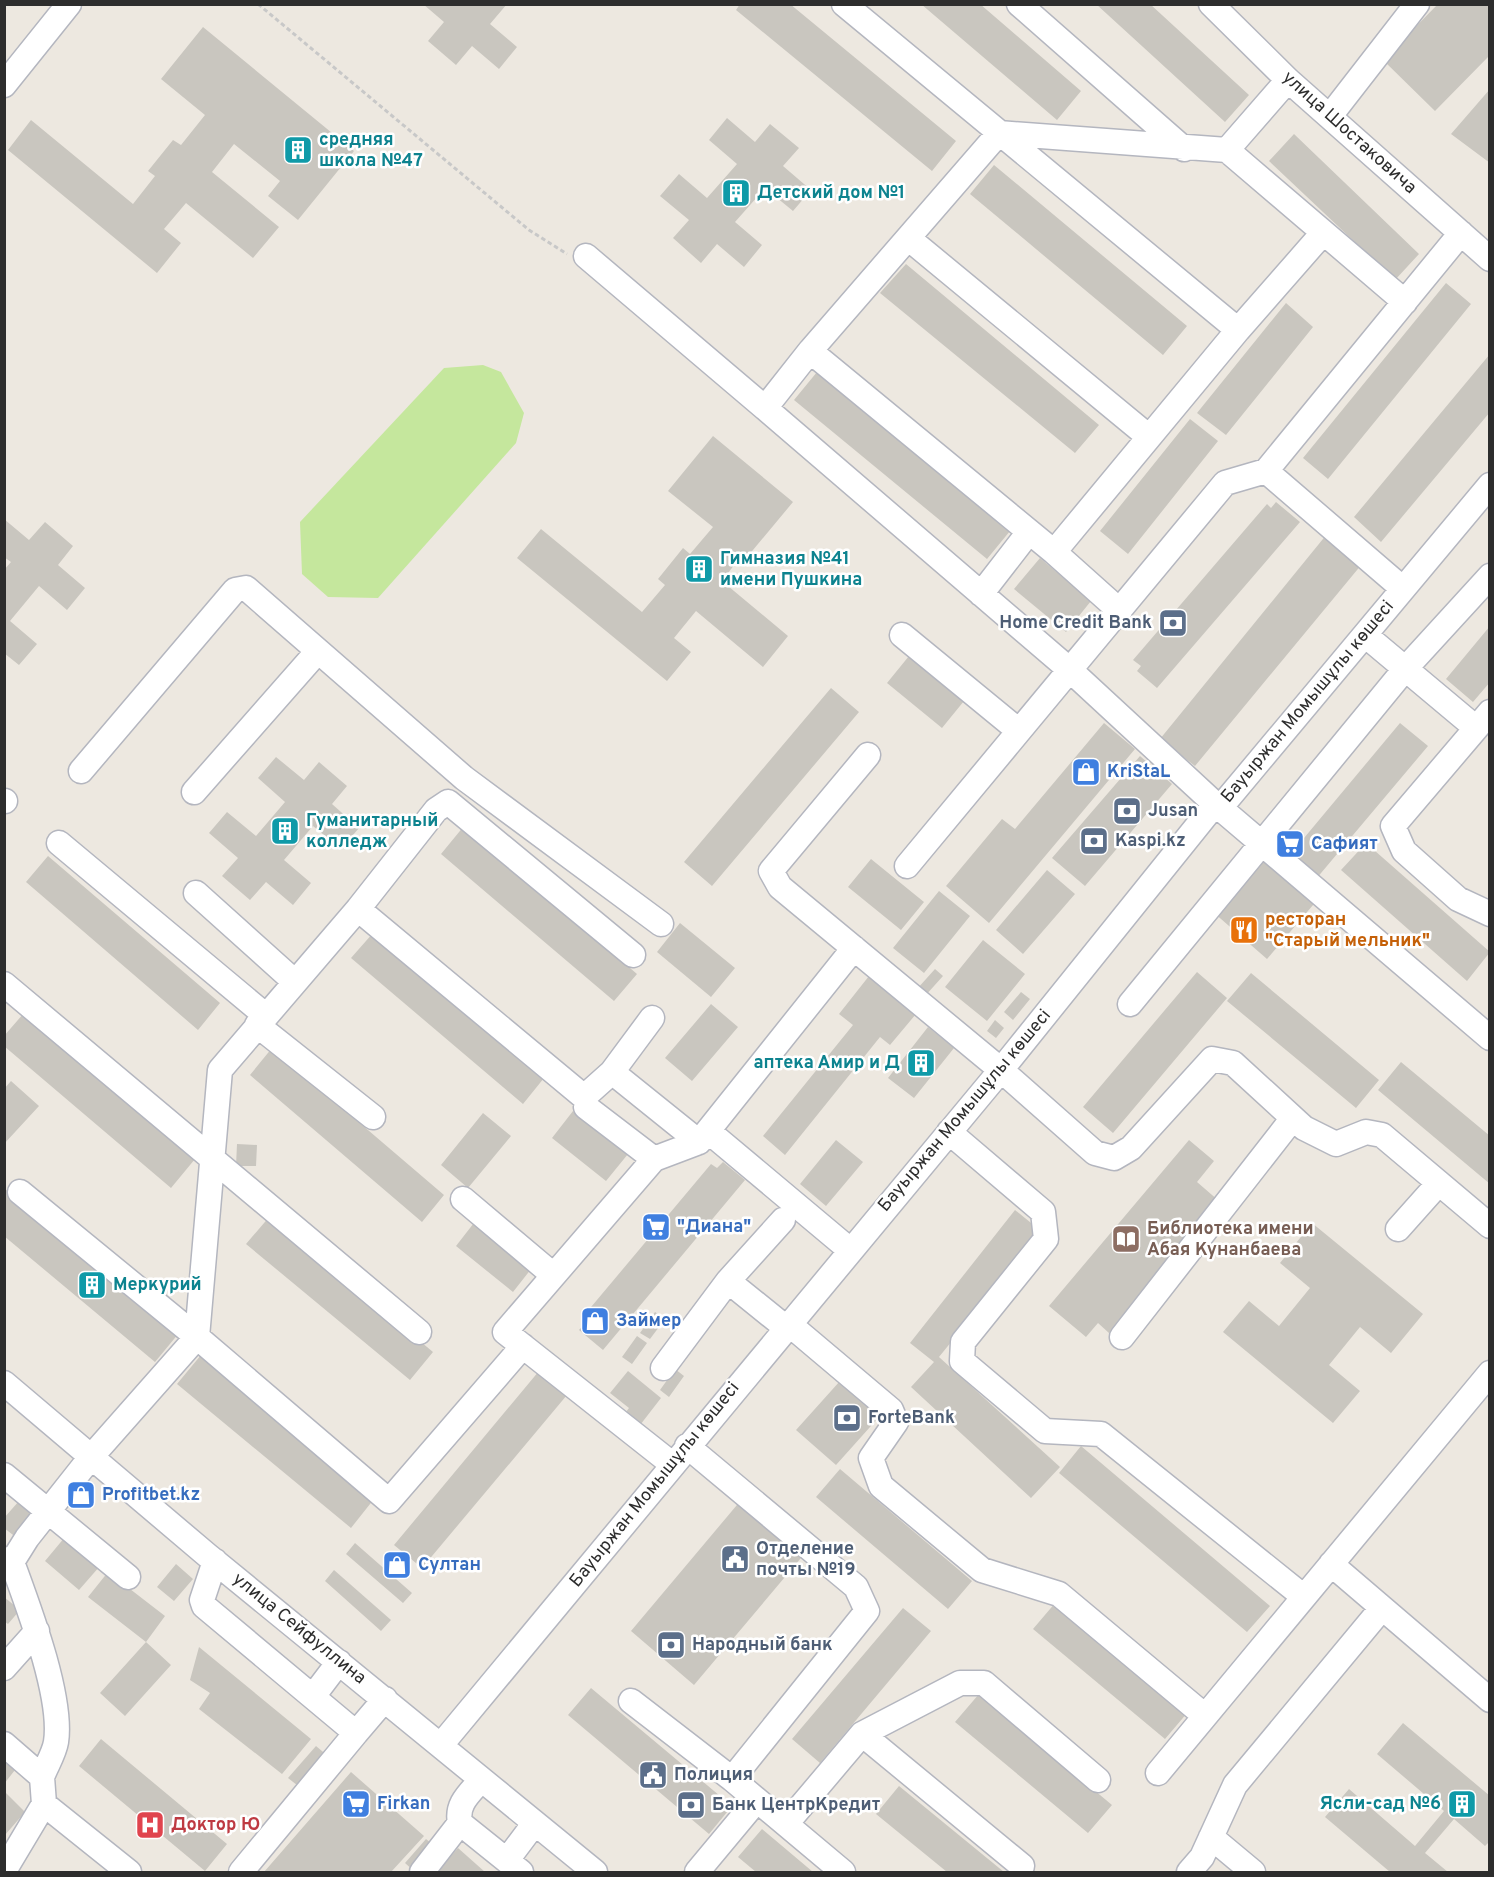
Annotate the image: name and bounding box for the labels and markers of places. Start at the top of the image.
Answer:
place label: средняя школа №47 [319,129,423,173]
building icon: средняя школа №47 [282,134,314,166]
building icon: Детский дом №1 [720,177,752,209]
place label: Детский дом №1 [757,182,905,205]
place label: Гимназия №41 имени Пушкина [720,548,862,592]
building icon: Гимназия №41 имени Пушкина [683,553,715,585]
bank icon: Home Credit Bank [1157,607,1189,639]
place label: Home Credit Bank [999,612,1152,635]
shop icon: KriStaL [1070,756,1102,788]
place label: KriStaL [1107,761,1170,784]
bank icon: Jusan [1111,795,1143,827]
place label: Jusan [1148,800,1198,823]
place label: Гуманитарный колледж [306,810,438,854]
building icon: Гуманитарный колледж [269,815,301,847]
bank icon: Kaspi.kz [1078,825,1110,857]
supermarket icon: Сафият [1274,828,1306,860]
place label: Kaspi.kz [1115,830,1186,853]
place label: Сафият [1311,833,1378,856]
place label: ресторан "Старый мельник" [1265,909,1430,953]
restaurant icon: ресторан "Старый мельник" [1228,914,1260,946]
building icon: аптека Амир и Д [905,1047,937,1079]
place label: аптека Амир и Д [753,1052,900,1075]
supermarket icon: "Диана" [640,1211,672,1243]
place label: "Диана" [677,1216,751,1239]
place label: Библиотека имени Абая Кунанбаева [1147,1218,1314,1262]
library icon: Библиотека имени Абая Кунанбаева [1110,1223,1142,1255]
building icon: Меркурий [76,1269,108,1301]
place label: Меркурий [113,1274,202,1297]
shop icon: Займер [579,1305,611,1337]
place label: Займер [616,1310,682,1333]
bank icon: ForteBank [831,1402,863,1434]
place label: ForteBank [868,1407,955,1430]
shop icon: Profitbet.kz [65,1479,97,1511]
place label: Profitbet.kz [102,1484,200,1507]
place label: Отделение почты №19 [756,1538,856,1582]
public building icon: Отделение почты №19 [719,1543,751,1575]
shop icon: Султан [381,1549,413,1581]
place label: Султан [418,1554,481,1577]
bank icon: Народный банк [655,1629,687,1661]
place label: Народный банк [692,1634,833,1657]
public building icon: Полиция [637,1759,669,1791]
place label: Полиция [674,1764,753,1787]
supermarket icon: Firkan [340,1788,372,1820]
building icon: Ясли-сад №6 [1446,1788,1478,1820]
bank icon: Банк ЦентрКредит [675,1789,707,1821]
place label: Firkan [377,1793,430,1816]
place label: Ясли-сад №6 [1319,1793,1441,1816]
place label: Банк ЦентрКредит [712,1794,881,1817]
hospital icon: Доктор Ю [134,1809,166,1841]
place label: Доктор Ю [171,1814,260,1837]

